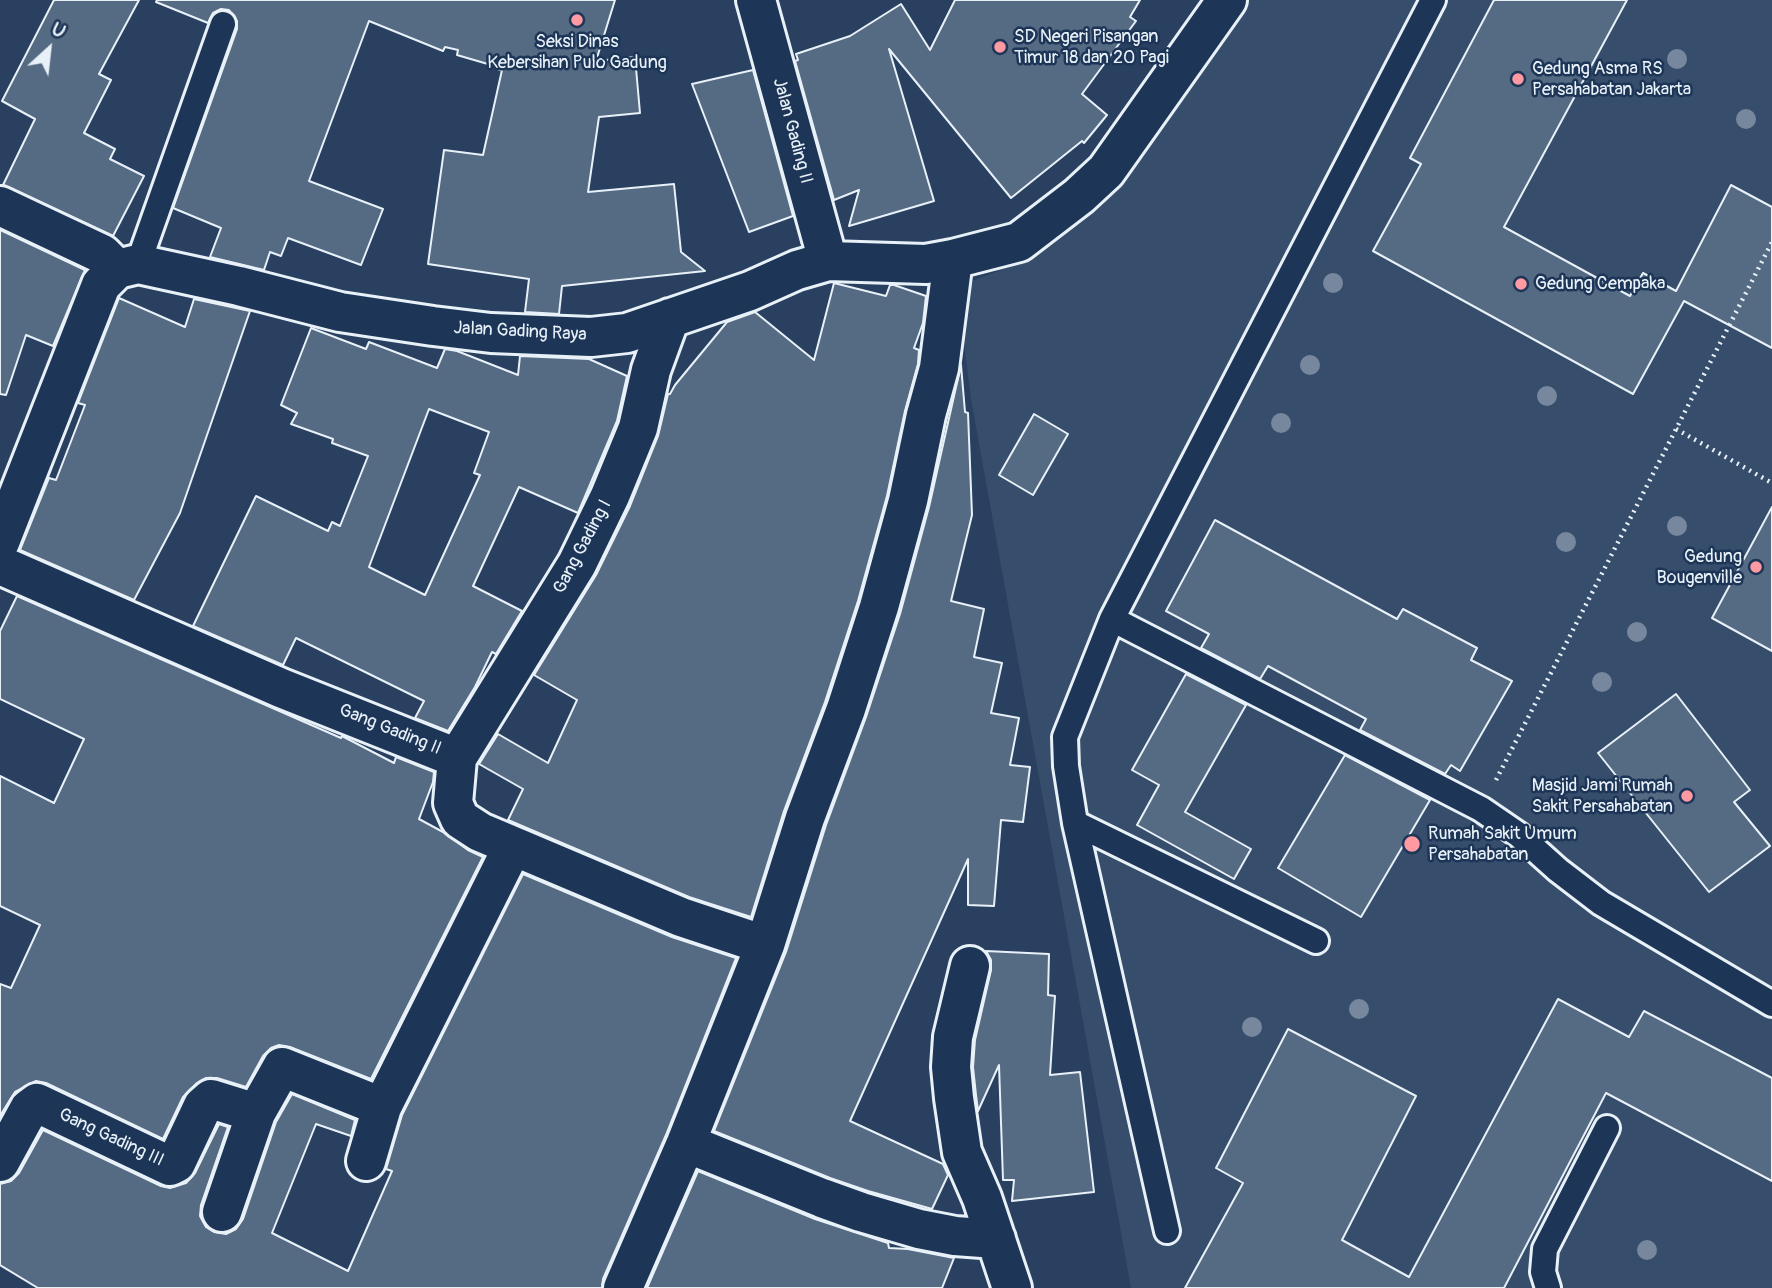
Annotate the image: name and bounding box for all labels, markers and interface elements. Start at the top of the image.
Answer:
marker: Seksi Dinas Kebersihan Pulo Gadung [569,12,585,28]
north arrow [14,14,84,84]
text: U [47,17,70,44]
place label: SD Negeri Pisangan Timur 18 dan 20 Pagi [1014,26,1169,68]
place label: Seksi Dinas Kebersihan Pulo Gadung [487,31,667,74]
marker: SD Negeri Pisangan Timur 18 dan 20 Pagi [992,39,1008,55]
place label: Gedung Asma RS Persahabatan Jakarta [1532,58,1691,100]
marker: Gedung Asma RS Persahabatan Jakarta [1510,71,1526,87]
street label: Jalan Gading II [768,76,816,186]
place label: Gedung Cempaka [1535,273,1665,295]
marker: Gedung Cempaka [1513,276,1529,292]
street label: Jalan Gading Raya [453,318,587,346]
street label: Gang Gading I [549,496,617,598]
place label: Gedung Bougenville [1657,546,1742,588]
marker: Gedung Bougenville [1748,559,1764,575]
street label: Gang Gading II [336,700,444,760]
place label: Masjid Jami Rumah Sakit Persahabatan [1532,775,1673,818]
marker: Masjid Jami Rumah Sakit Persahabatan [1679,788,1695,804]
place label: Rumah Sakit Umum Persahabatan [1428,823,1577,866]
marker: Rumah Sakit Umum Persahabatan [1402,834,1422,854]
street label: Gang Gading III [55,1104,167,1172]

